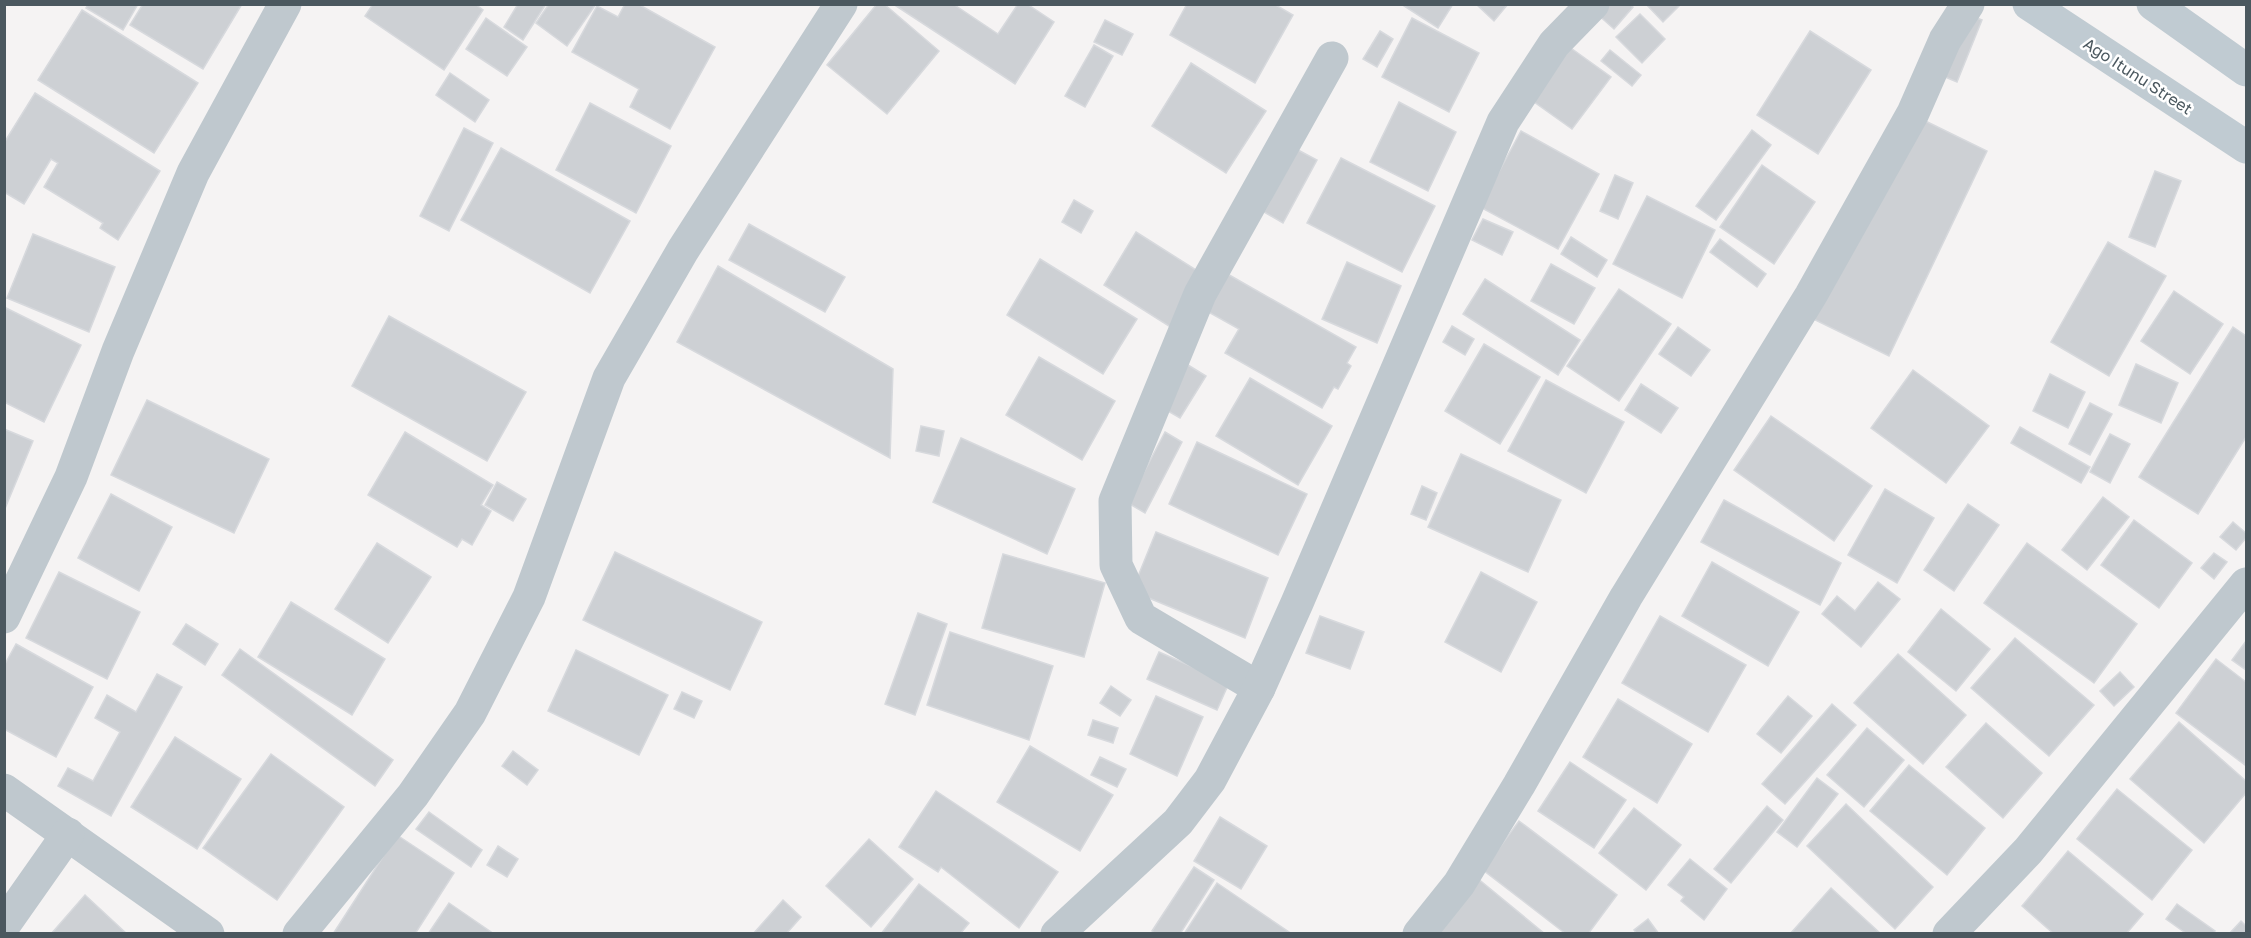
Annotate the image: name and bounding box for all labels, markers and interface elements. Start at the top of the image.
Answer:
street label: Ago Itunu Street [2080,33,2196,119]

